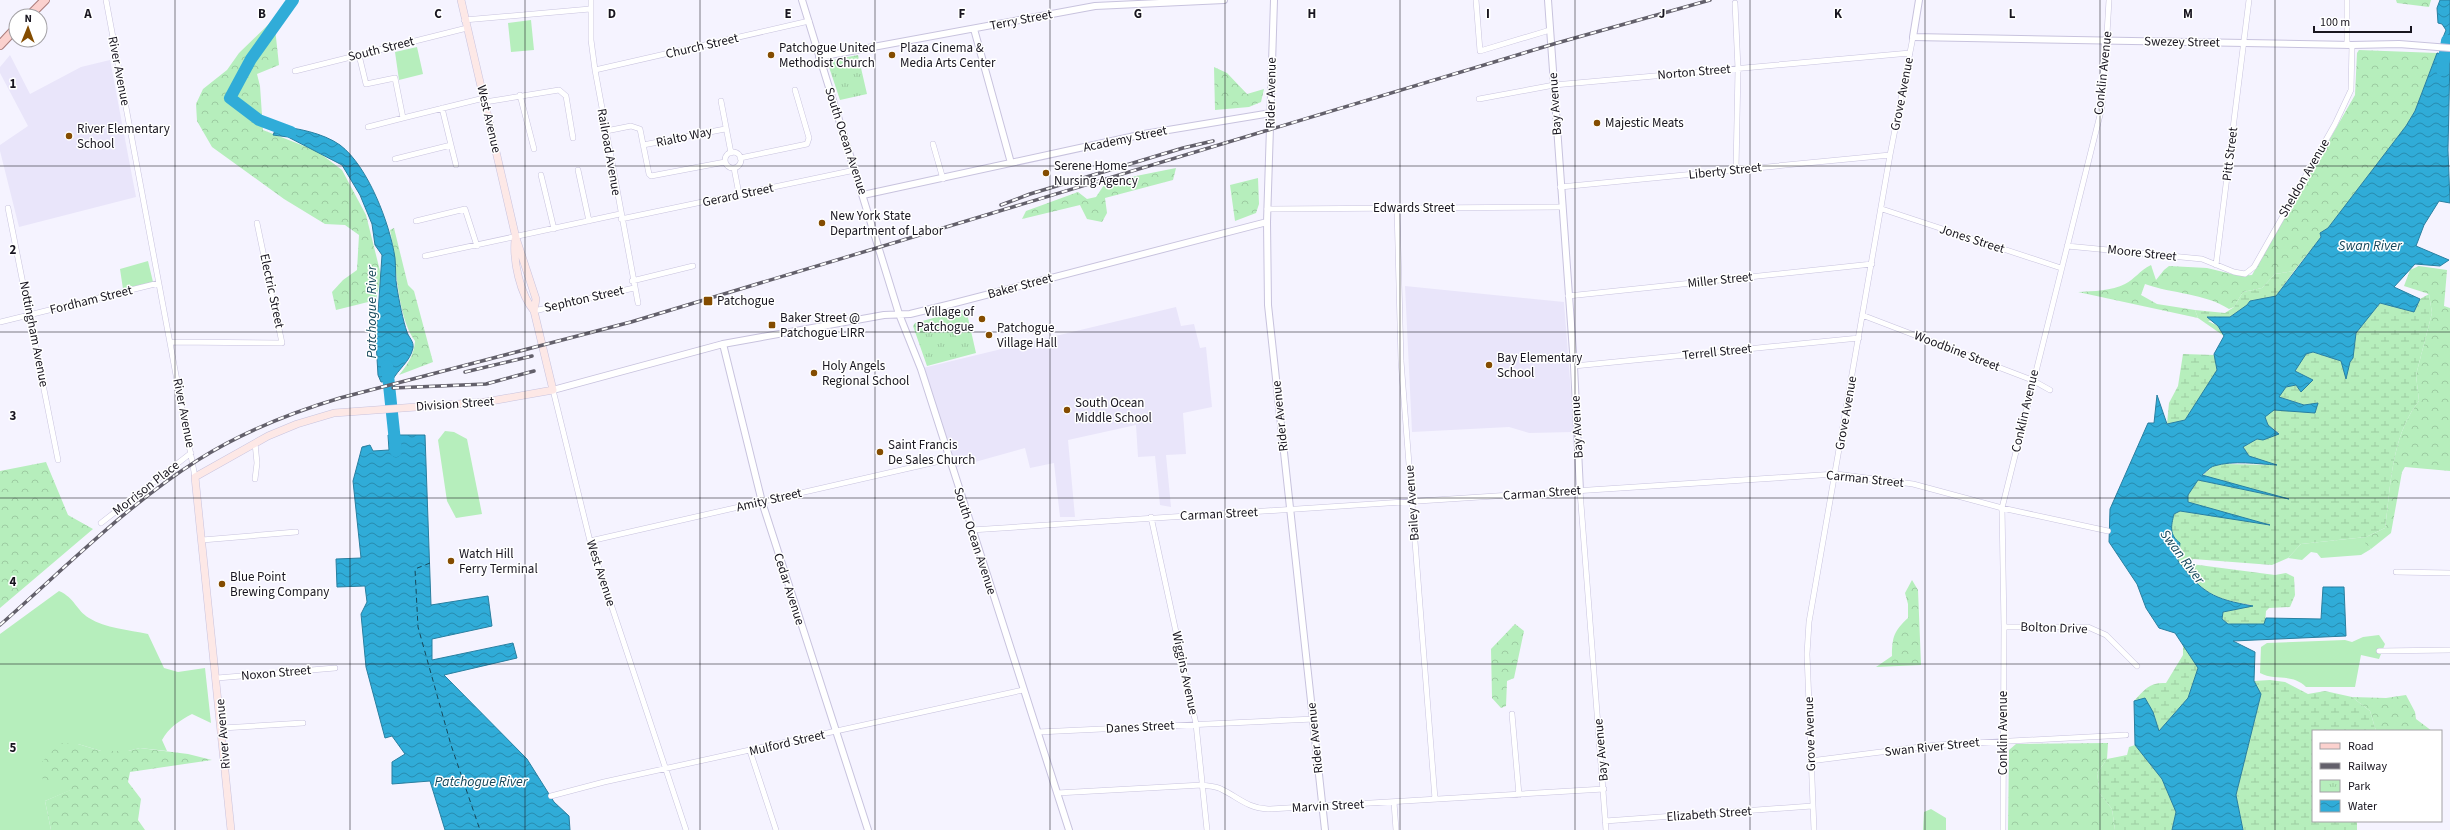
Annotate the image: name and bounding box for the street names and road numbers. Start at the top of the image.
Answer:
street label: Terry Street [988,5,1054,35]
street label: Church Street [664,29,741,63]
street label: Conklin Avenue [2090,30,2116,116]
street label: South Street [346,32,417,66]
street label: Swezey Street [2144,32,2221,52]
street label: River Avenue [103,35,135,107]
street label: Grove Avenue [1886,56,1918,132]
street label: Rider Avenue [1261,57,1281,129]
street label: Norton Street [1657,60,1732,84]
street label: Bay Avenue [1544,72,1566,136]
street label: West Avenue [472,83,506,155]
street label: South Ocean Avenue [820,85,872,197]
street label: Railroad Avenue [592,107,626,197]
street label: Academy Street [1082,121,1169,157]
street label: Rialto Way [654,122,714,152]
street label: Pitt Street [2218,125,2242,182]
street label: Sheldon Avenue [2274,135,2334,221]
street label: Liberty Street [1688,158,1763,184]
street label: Gerard Street [701,179,776,211]
street label: Edwards Street [1373,199,1456,217]
street label: Jones Street [1937,220,2007,258]
street label: Moore Street [2106,240,2178,266]
street label: Electric Street [255,252,289,330]
street label: Miller Street [1687,268,1754,292]
street label: Baker Street [986,269,1055,303]
street label: Nottingham Avenue [15,279,53,389]
street label: Fordham Street [48,281,135,319]
street label: Sephton Street [542,281,626,317]
street label: Woodbine Street [1911,326,2003,376]
street label: Terrell Street [1681,339,1753,365]
street label: Conklin Avenue [2007,368,2043,454]
street label: Grove Avenue [1831,375,1861,451]
street label: River Avenue [168,377,200,449]
street label: Rider Avenue [1267,380,1293,452]
street label: Division Street [415,392,495,416]
street label: Bay Avenue [1566,395,1588,459]
street label: Morrison Place [109,456,183,520]
street label: Bailey Avenue [1400,464,1424,542]
street label: Carman Street [1825,466,1905,492]
street label: Carman Street [1502,481,1582,505]
street label: Amity Street [734,484,804,516]
street label: South Ocean Avenue [949,485,1001,597]
street label: Carman Street [1180,503,1259,525]
street label: West Avenue [582,537,620,609]
street label: Cedar Avenue [769,551,809,627]
street label: Bolton Drive [2020,618,2088,638]
street label: Wiggins Avenue [1167,630,1203,716]
street label: Noxon Street [240,661,312,685]
street label: Conklin Avenue [1994,691,2012,775]
street label: Grove Avenue [1800,696,1820,772]
street label: River Avenue [211,698,235,770]
street label: Rider Avenue [1302,702,1328,774]
street label: Danes Street [1105,716,1175,738]
street label: Bay Avenue [1589,718,1613,782]
street label: Mulford Street [747,725,827,760]
street label: Swan River Street [1884,733,1981,761]
street label: Marvin Street [1291,795,1365,817]
street label: Elizabeth Street [1666,802,1753,826]

